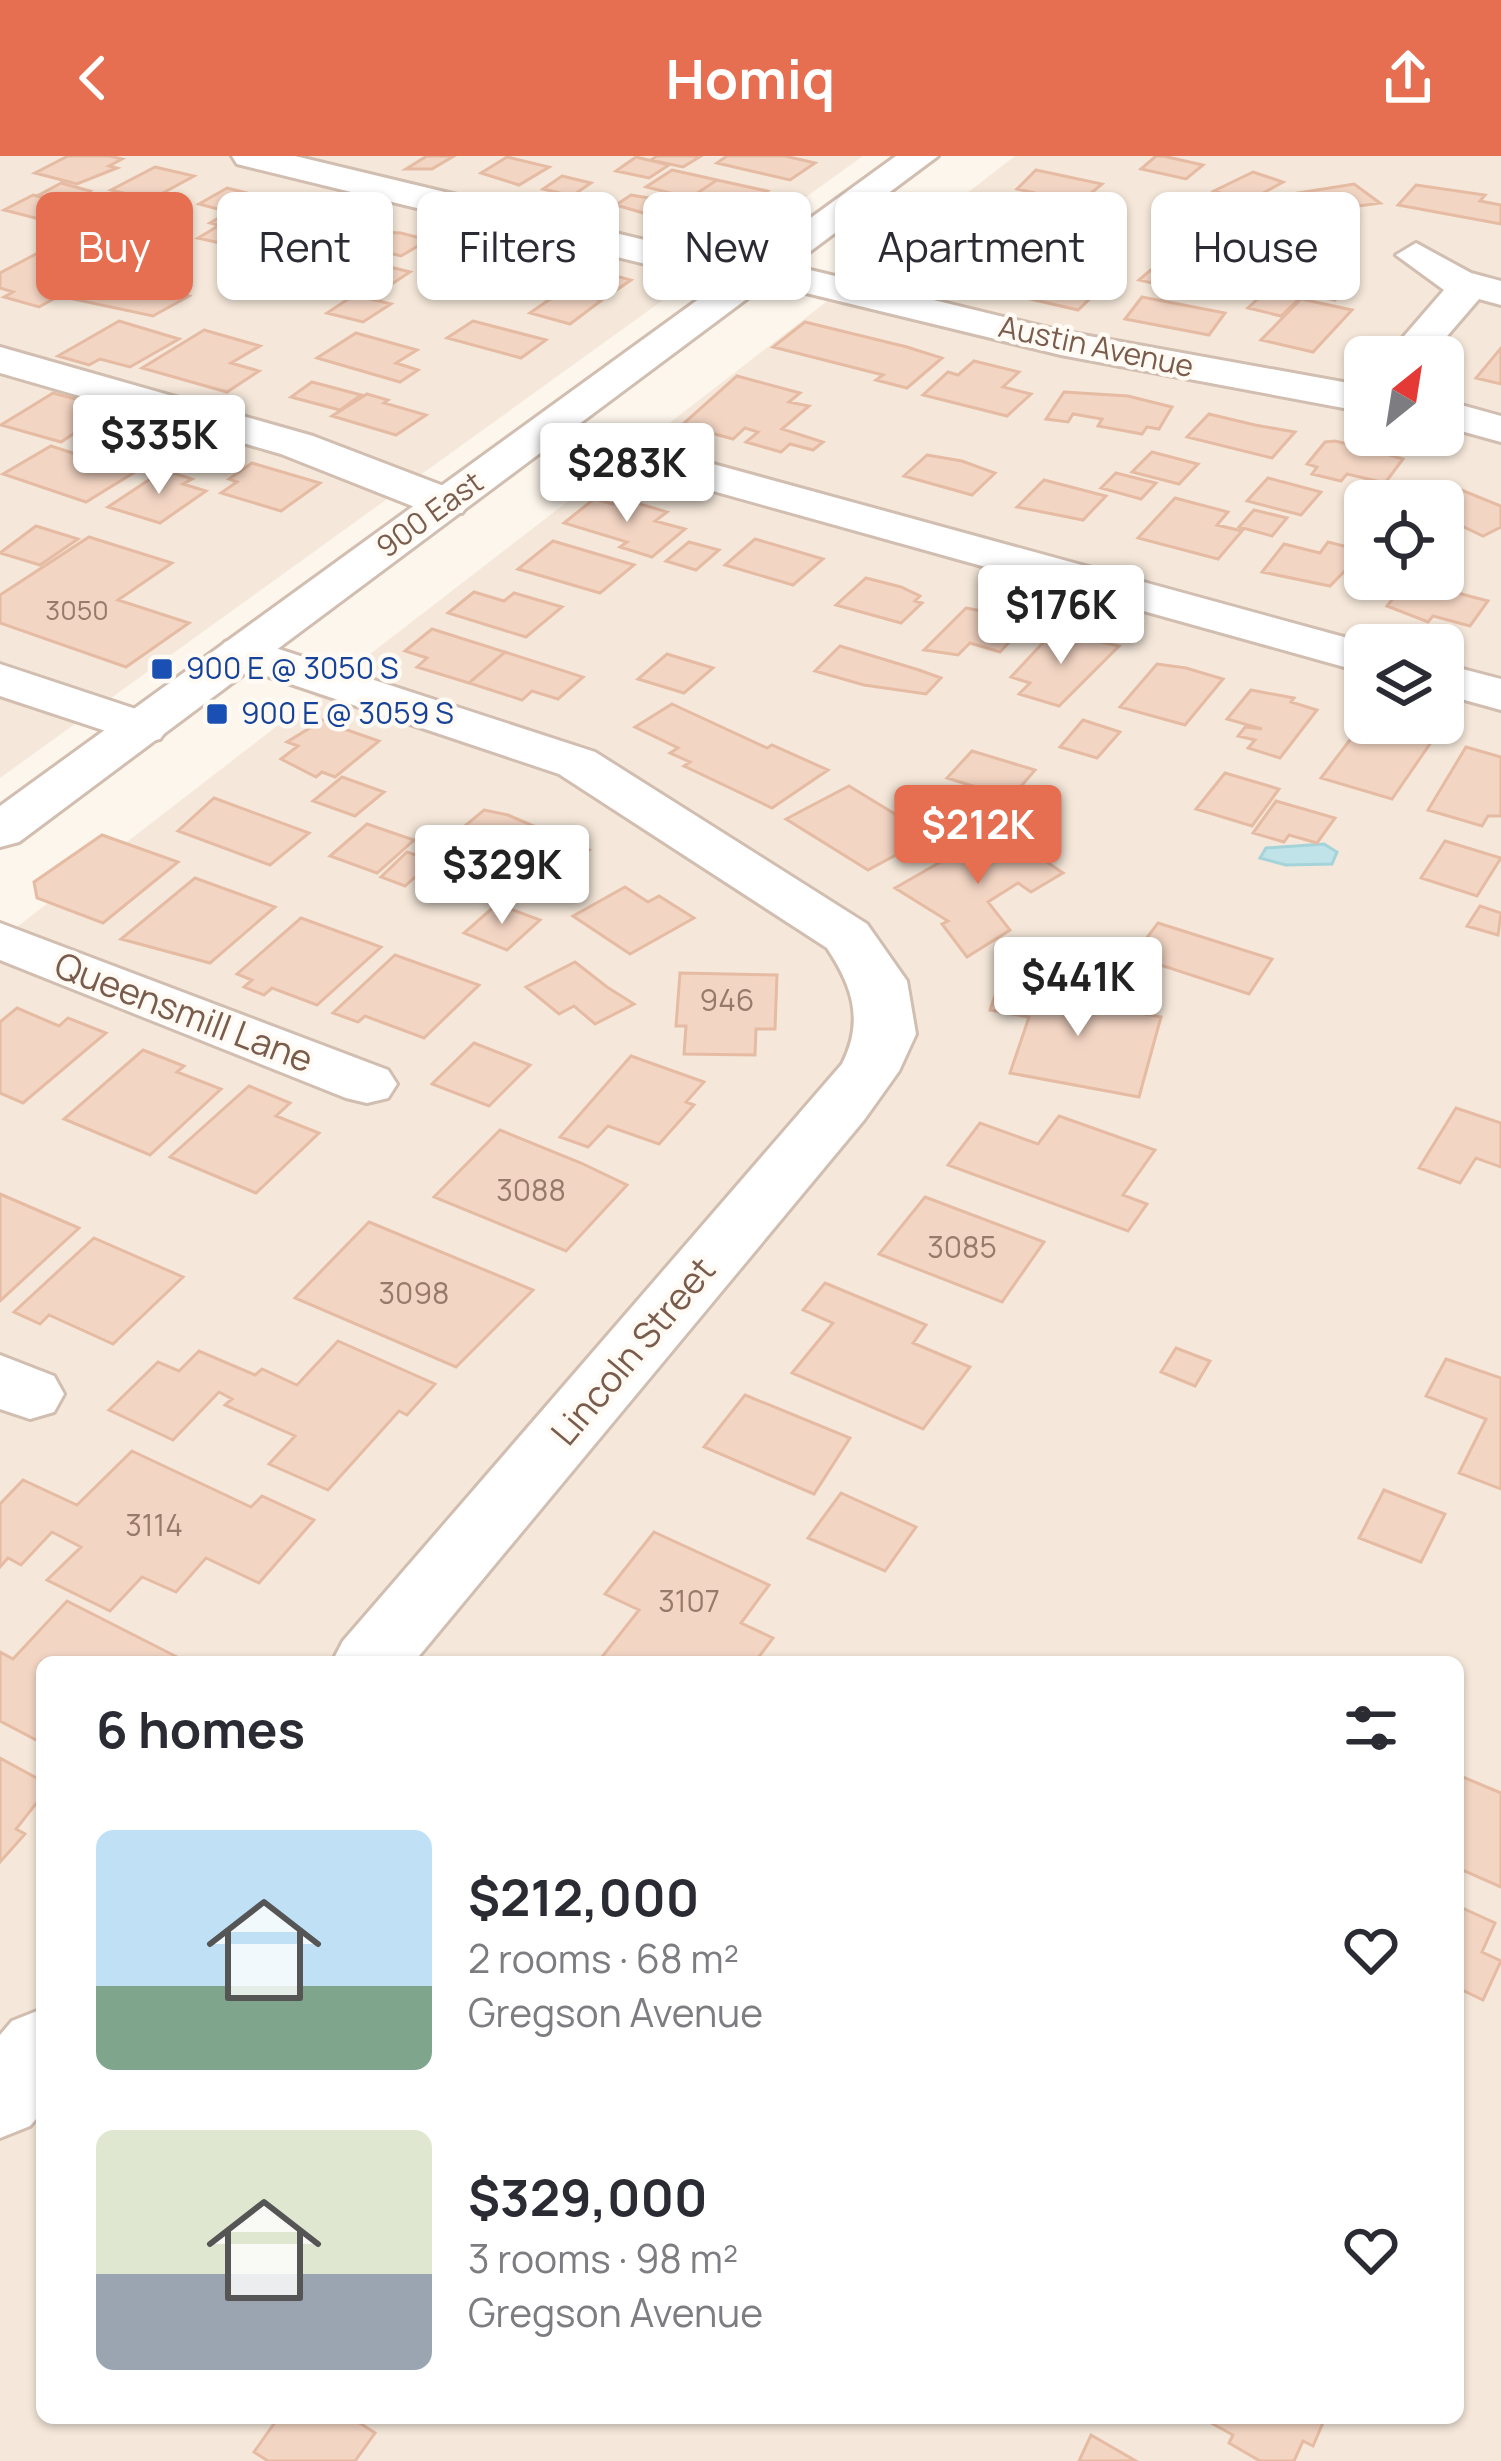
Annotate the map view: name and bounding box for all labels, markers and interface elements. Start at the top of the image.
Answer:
text: Homiq [666,41,835,115]
icon: back [60,45,126,111]
icon: share [1375,45,1441,111]
chip: Buy [36,192,193,300]
chip: Rent [217,192,393,300]
chip: Filters [417,192,619,300]
chip: New [643,192,811,300]
chip: Apartment [835,192,1127,300]
chip: House [1151,192,1360,300]
street label: Austin Avenue [995,305,1197,386]
north arrow [1344,336,1464,456]
map controls [1344,336,1464,744]
pin: $335K [75,395,243,497]
text: $335K [100,407,218,461]
pin: $283K [543,423,711,525]
text: $283K [567,435,687,489]
street label: 900 East [367,461,491,566]
button: locate [1344,480,1464,600]
pin: $176K [977,565,1145,667]
text: $176K [1005,577,1117,631]
house number: 3050 [45,591,109,628]
button: layers [1344,624,1464,744]
place label: 900 E @ 3050 S [186,647,398,688]
marker: 900 E @ 3050 S [149,656,175,682]
place label: 900 E @ 3059 S [241,692,454,733]
marker: 900 E @ 3059 S [204,701,230,727]
pin: $212K [894,785,1062,887]
text: $212K [921,797,1035,851]
pin: $329K [418,825,586,927]
text: $329K [442,837,562,891]
pin: $441K [994,937,1162,1039]
street label: Queensmill Lane [48,940,320,1083]
text: $441K [1021,949,1135,1003]
house number: 946 [700,979,754,1020]
house number: 3088 [496,1169,566,1210]
house number: 3085 [927,1226,997,1267]
street label: Lincoln Street [539,1246,726,1455]
house number: 3098 [379,1272,449,1313]
house number: 3114 [125,1504,183,1545]
house number: 3107 [658,1580,720,1621]
text: 6 homes [96,1694,305,1763]
icon: filters [1338,1695,1404,1761]
text: $212,000 [468,1862,699,1931]
icon: home [192,1878,336,2022]
icon: heart [1338,1917,1404,1983]
text: 2 rooms · 68 m² [468,1931,739,1985]
text: Gregson Avenue [468,1985,763,2039]
text: $329,000 [468,2162,708,2231]
icon: home [192,2178,336,2322]
icon: heart [1338,2217,1404,2283]
text: 3 rooms · 98 m² [468,2231,738,2285]
text: Gregson Avenue [468,2285,763,2339]

